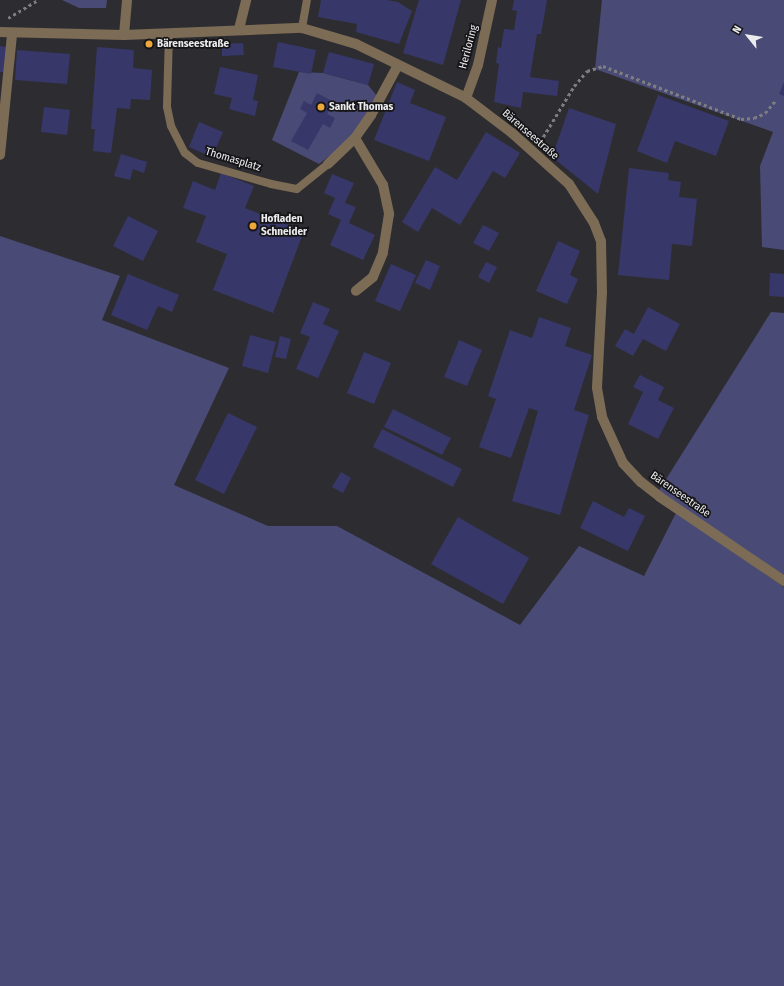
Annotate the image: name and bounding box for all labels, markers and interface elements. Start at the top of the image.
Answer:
north arrow [728,16,768,56]
street label: Heriloring [457,24,481,70]
text: N [730,24,744,36]
place label: Bärenseestraße [157,37,229,51]
marker: Bärenseestraße [144,39,154,49]
place label: Sankt Thomas [329,100,393,114]
marker: Sankt Thomas [316,102,326,112]
street label: Bärenseestraße [499,107,561,163]
street label: Thomasplatz [204,145,262,175]
place label: Hofladen Schneider [261,213,307,239]
marker: Hofladen Schneider [248,221,258,231]
street label: Bärenseestraße [647,469,713,521]

